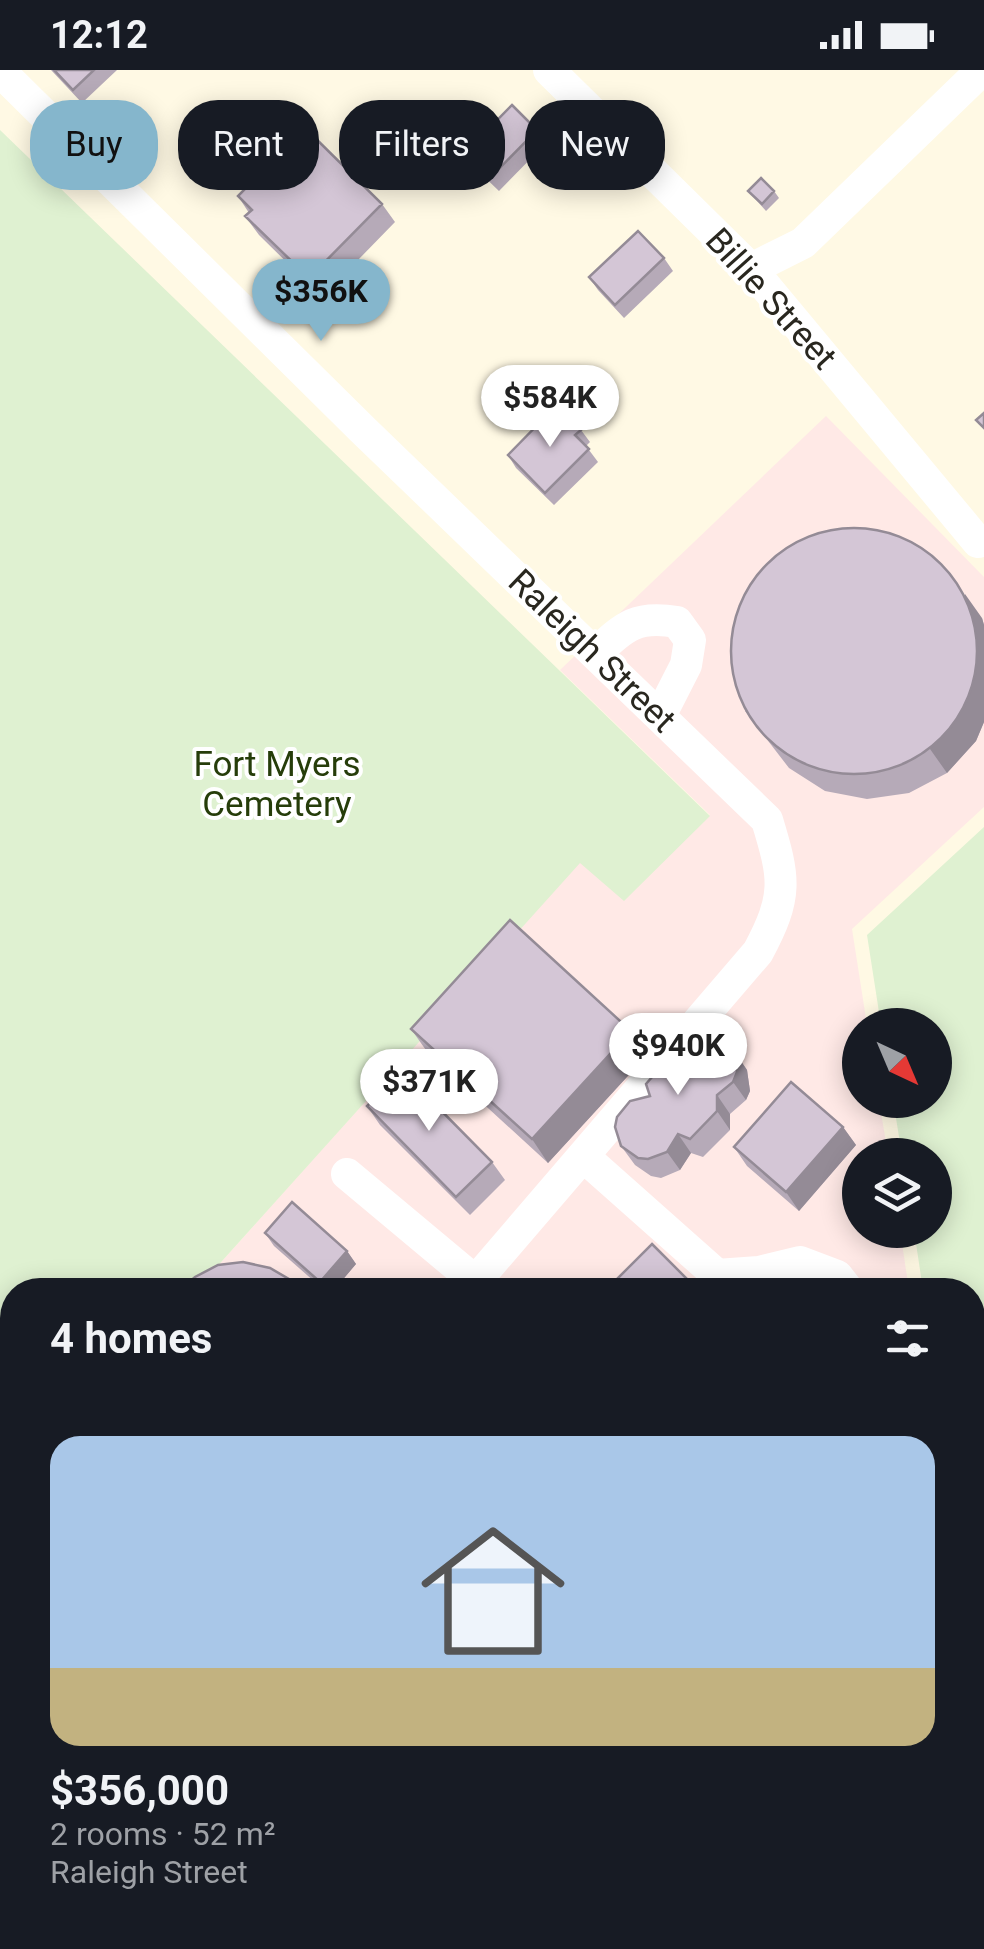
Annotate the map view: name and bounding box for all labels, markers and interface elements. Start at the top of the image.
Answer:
text: 12:12 [50,13,148,57]
chip: Buy [30,100,158,190]
chip: Rent [178,100,319,190]
chip: Filters [339,100,505,190]
chip: New [525,100,665,190]
street label: Billie Street [697,220,845,378]
pin: $356K [251,259,391,344]
text: $356K [274,272,368,310]
pin: $584K [480,365,620,450]
text: $584K [503,378,597,416]
street label: Raleigh Street [500,561,684,741]
park label: Fort Myers Cemetery [193,744,361,825]
north arrow [842,1008,952,1118]
map controls [842,1008,952,1248]
pin: $940K [608,1013,748,1098]
text: $940K [631,1026,725,1064]
pin: $371K [359,1049,499,1134]
text: $371K [382,1062,476,1100]
button: layers [842,1138,952,1248]
icon: filters [880,1311,935,1366]
text: 4 homes [50,1314,212,1363]
icon: home [403,1501,583,1681]
text: $356,000 [50,1766,229,1815]
text: 2 rooms · 52 m² [50,1815,275,1853]
text: Raleigh Street [50,1853,248,1891]

